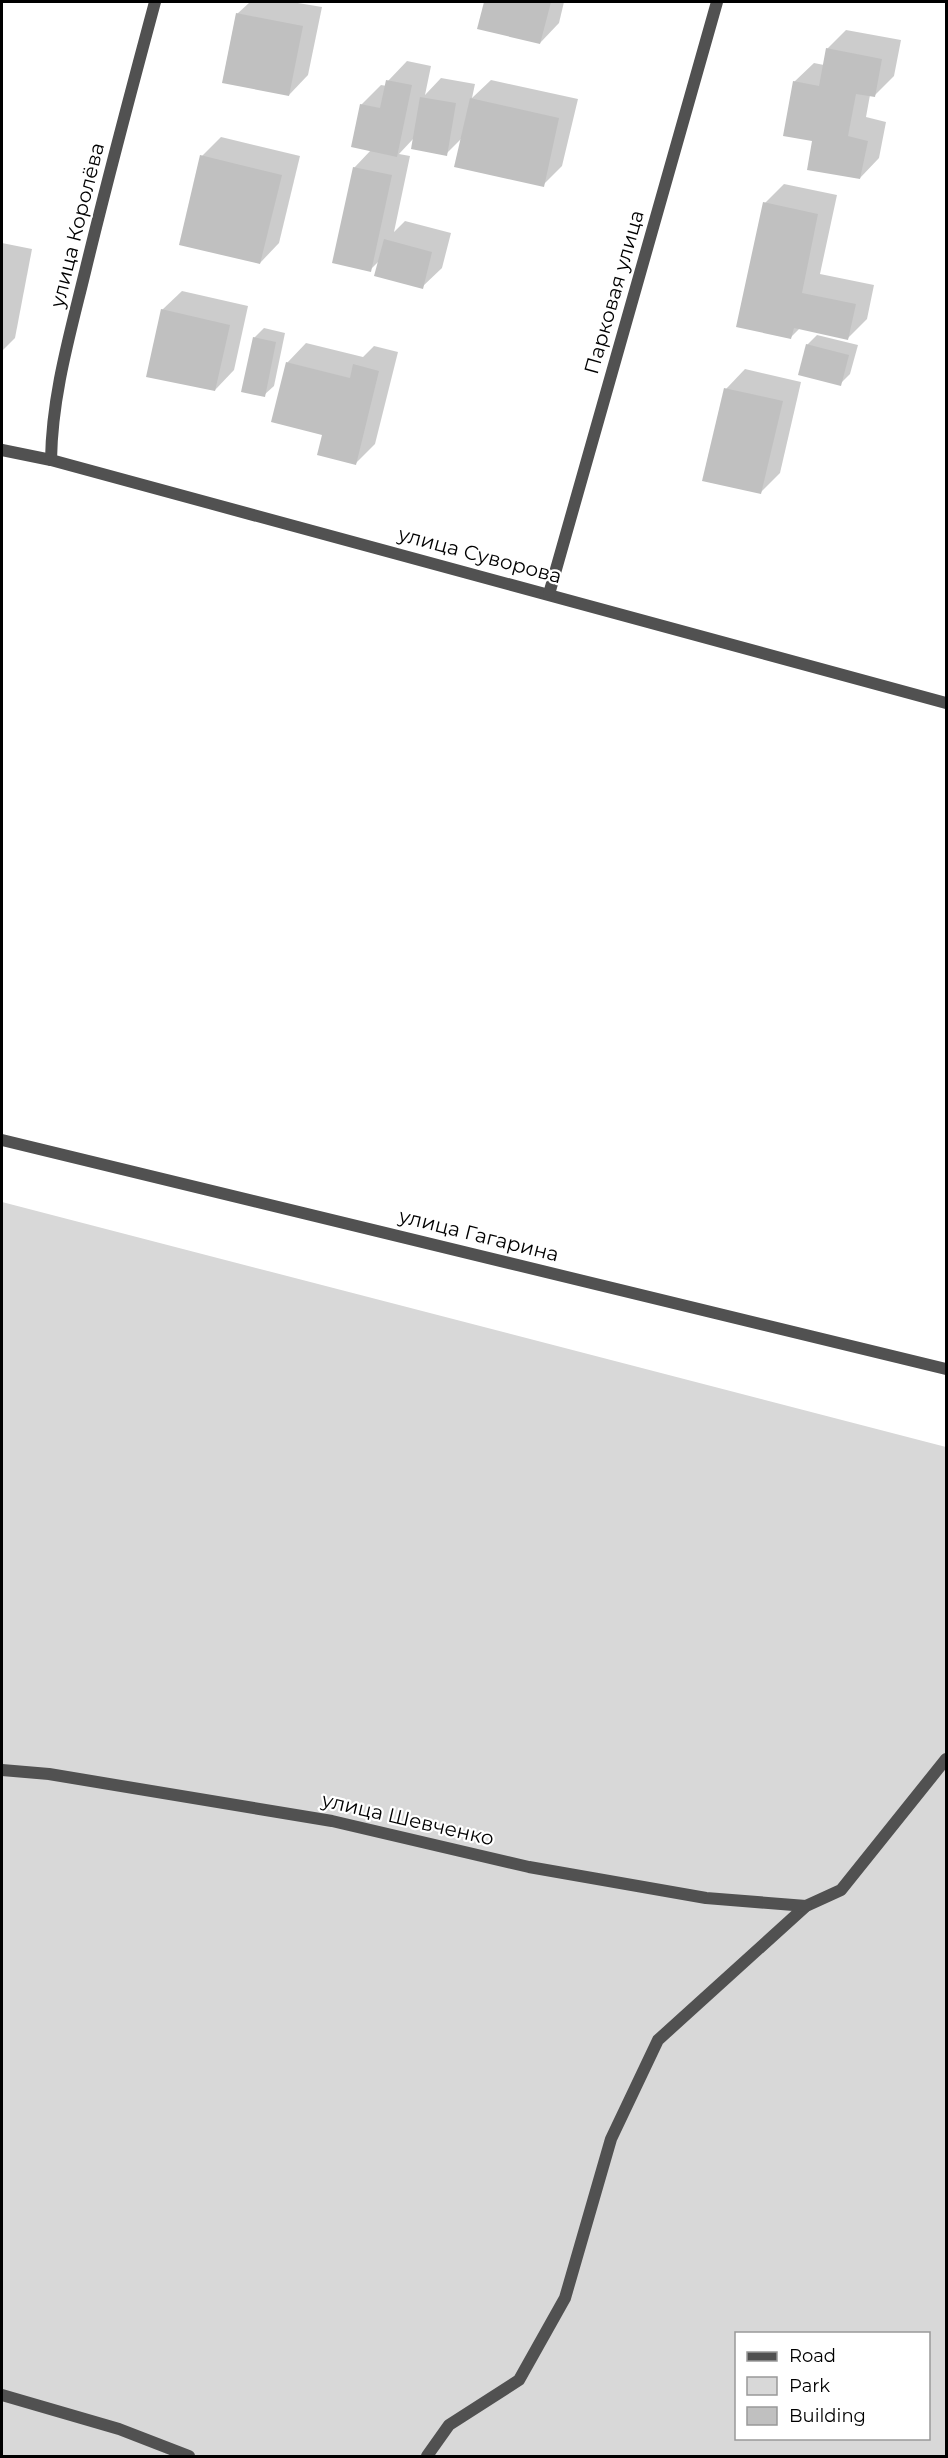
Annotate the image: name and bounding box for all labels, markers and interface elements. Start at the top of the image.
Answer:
street label: улица Королёва [45,140,109,311]
street label: Парковая улица [579,207,649,377]
street label: улица Суворова [395,521,564,588]
street label: улица Гагарина [396,1203,561,1266]
street label: улица Шевченко [319,1787,496,1850]
legend [735,2332,930,2440]
text: Road [789,2345,836,2367]
text: Park [789,2375,830,2397]
text: Building [789,2405,866,2427]

